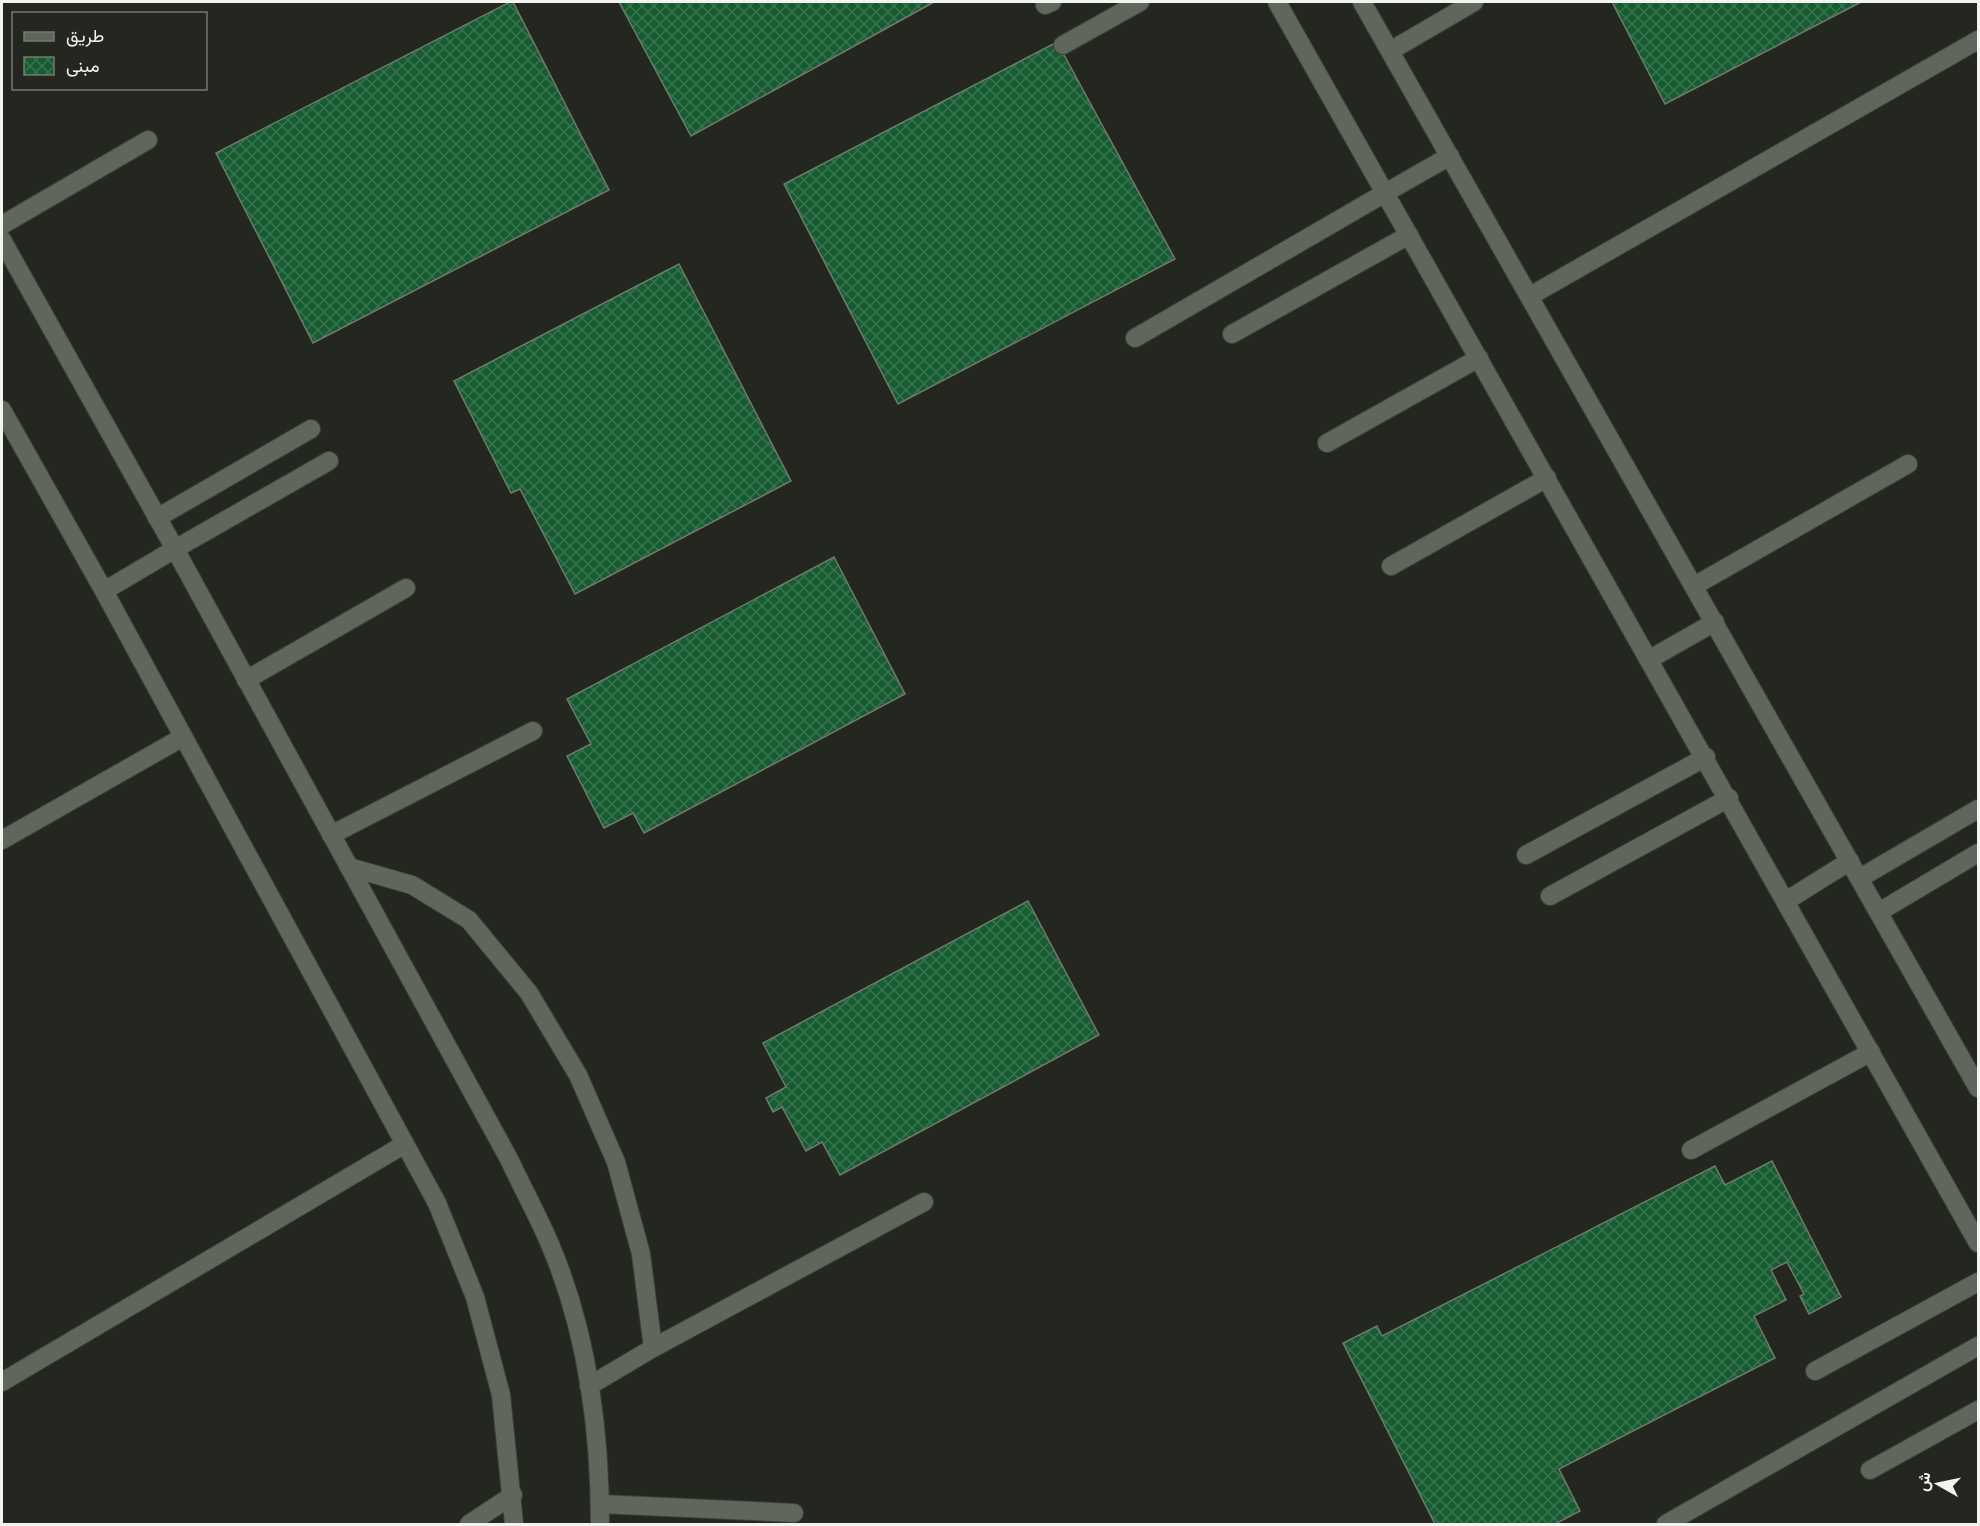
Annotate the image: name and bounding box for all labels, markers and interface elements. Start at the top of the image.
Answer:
legend [12,12,207,90]
text: طريق [66,25,104,47]
text: مبنى [66,55,100,77]
north arrow [1908,1454,1968,1514]
text: ش [1913,1471,1935,1493]

